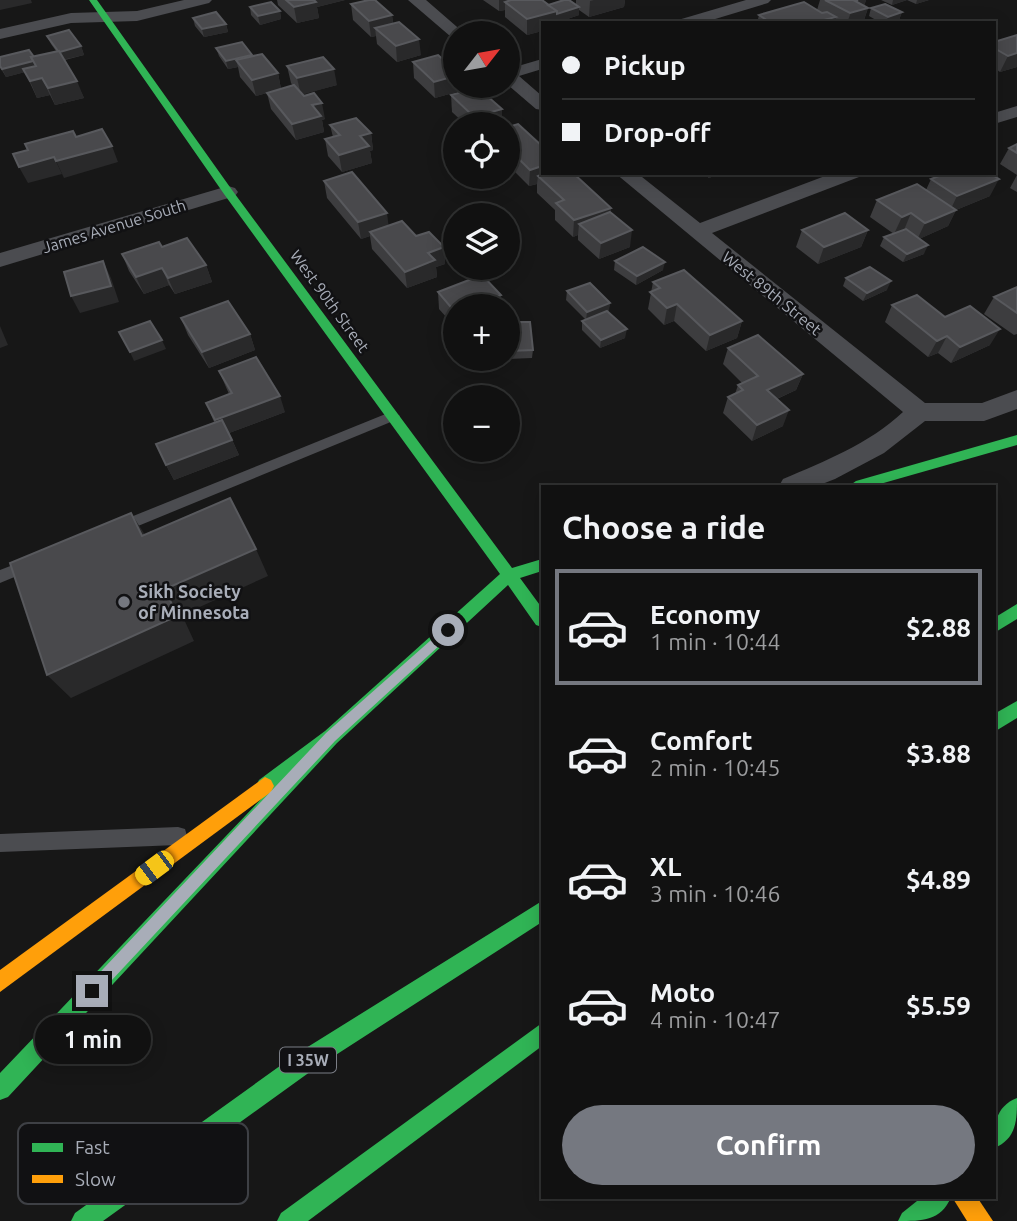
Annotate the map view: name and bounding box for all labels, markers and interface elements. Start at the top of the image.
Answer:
north arrow [443,21,520,98]
map controls [443,21,520,462]
text: Pickup [604,51,686,80]
button: locate [443,112,520,189]
text: Drop-off [604,118,711,147]
street label: James Avenue South [40,196,188,256]
button: layers [443,203,520,280]
street label: West 90th Street [287,246,374,356]
street label: West 89th Street [719,248,826,339]
button: + [443,294,520,371]
button: − [443,385,520,462]
text: Choose a ride [562,509,765,545]
place label: Sikh Society of Minnesota [138,581,250,622]
marker: Sikh Society of Minnesota [116,594,132,610]
icon: car [566,596,629,659]
text: Economy [650,600,760,629]
text: $2.88 [906,613,971,642]
route start [432,614,464,646]
text: 1 min · 10:44 [650,629,781,654]
icon: car [566,722,629,785]
text: Comfort [650,726,753,755]
text: $3.88 [906,739,971,768]
text: 2 min · 10:45 [650,755,781,780]
car [131,847,178,889]
icon: car [566,848,629,911]
text: XL [650,852,681,881]
text: $4.89 [906,865,971,894]
text: 3 min · 10:46 [650,881,781,906]
icon: car [566,974,629,1037]
route end [76,975,108,1007]
text: Moto [650,978,715,1007]
text: $5.59 [906,991,971,1020]
text: 4 min · 10:47 [650,1007,781,1032]
callout: 1 min [34,1016,150,1064]
text: 1 min [64,1027,122,1052]
road number: I 35W [280,1048,336,1072]
button: Confirm [562,1105,975,1185]
legend [18,1123,248,1204]
text: Fast [75,1136,110,1158]
text: Slow [75,1168,116,1190]

